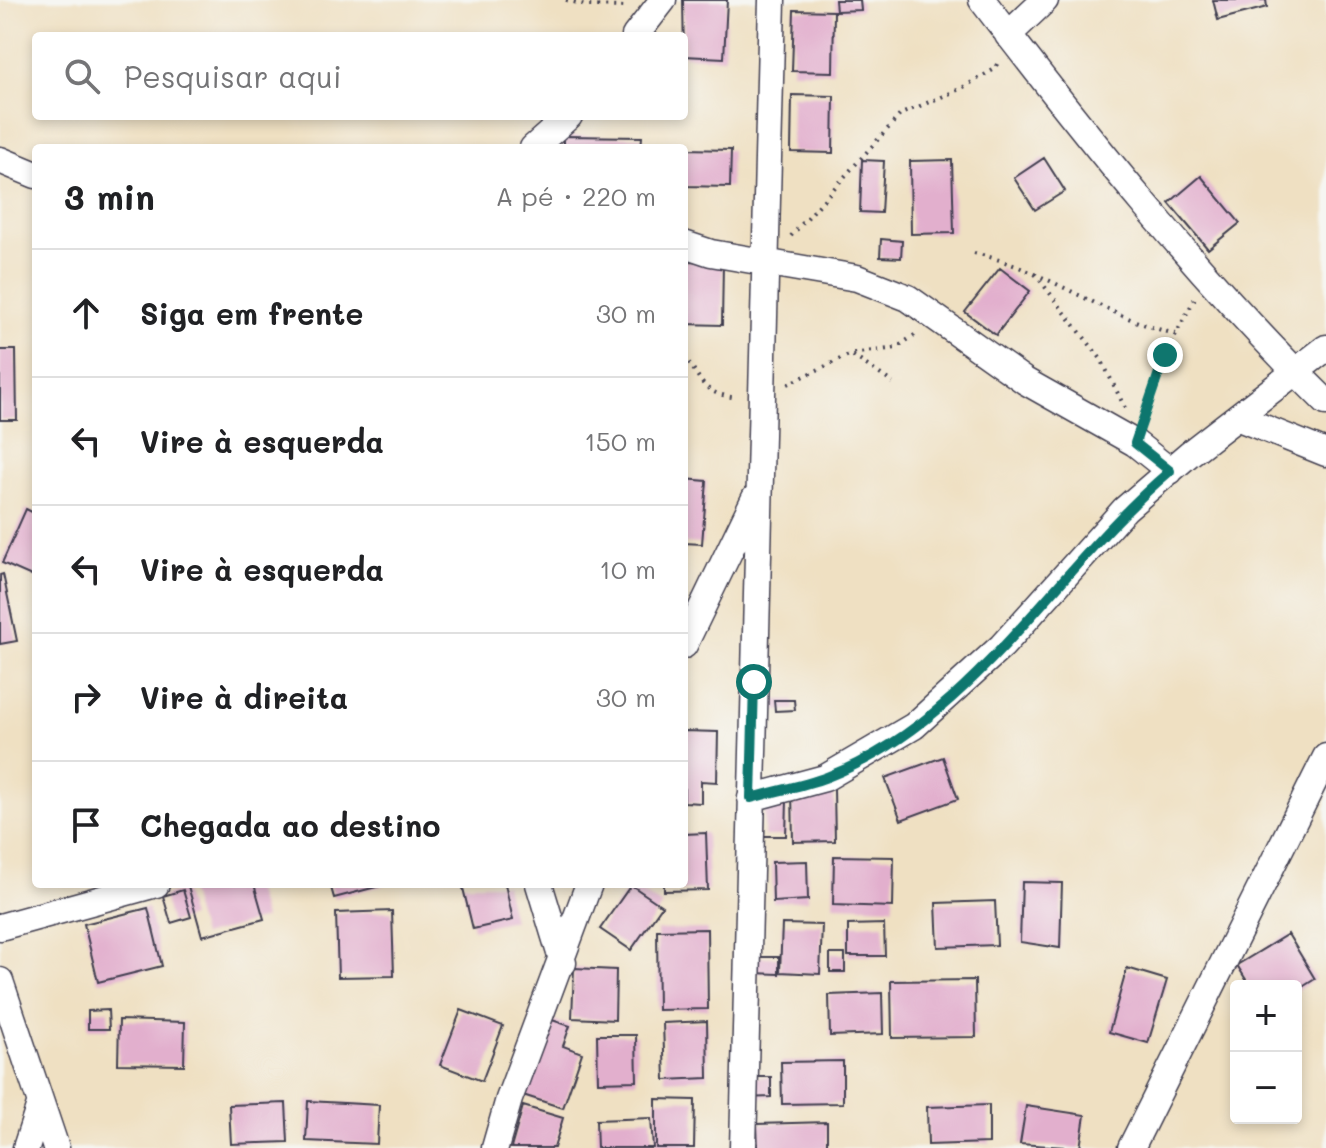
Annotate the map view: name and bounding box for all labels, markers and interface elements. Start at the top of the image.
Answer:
search box [32,32,688,120]
icon: search [60,54,104,98]
text: Pesquisar aqui [124,56,342,96]
text: 3 min [64,174,155,219]
text: A pé · 220 m [496,179,656,213]
icon: ahead [64,291,108,335]
text: Siga em frente [140,293,363,333]
text: 30 m [596,296,656,330]
route end [1147,337,1183,373]
icon: left [64,419,108,463]
text: Vire à esquerda [140,421,384,461]
text: 150 m [584,424,656,458]
icon: left [64,547,108,591]
text: Vire à esquerda [140,549,384,589]
text: 10 m [599,552,656,586]
route start [736,664,772,700]
icon: right [64,675,108,719]
text: Vire à direita [140,677,348,717]
text: 30 m [596,680,656,714]
icon: arrive [64,803,108,847]
text: Chegada ao destino [140,805,440,845]
map controls [1230,980,1302,1124]
button: + [1230,980,1302,1052]
button: − [1230,1052,1302,1124]

